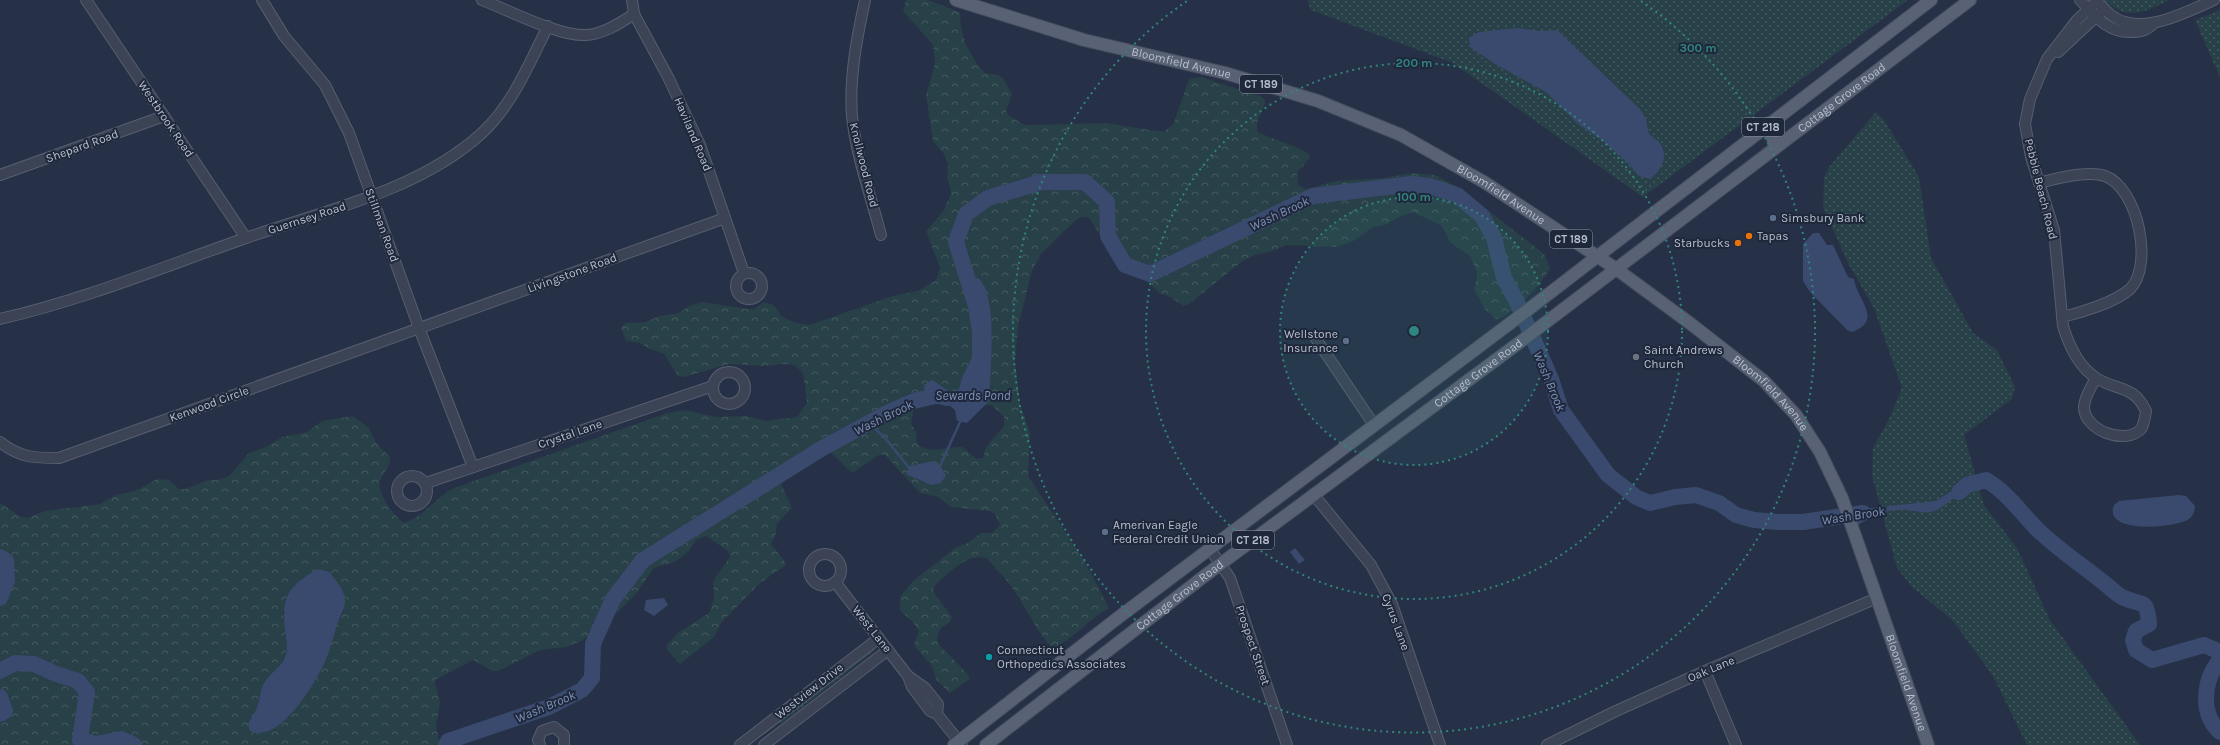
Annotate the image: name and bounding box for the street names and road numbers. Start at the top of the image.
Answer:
street label: Bloomfield Avenue [1130,44,1233,81]
street label: Cottage Grove Road [1795,60,1888,135]
road number: CT 189 [1240,75,1282,93]
street label: Westbrook Road [135,78,197,160]
street label: Haviland Road [671,95,715,173]
road number: CT 218 [1742,118,1784,136]
street label: Knollwood Road [847,121,881,209]
street label: Shepard Road [44,126,120,166]
street label: Pebble Beach Road [2022,137,2060,241]
street label: Bloomfield Avenue [1454,161,1548,227]
street label: Stillman Road [362,186,402,264]
street label: Guernsey Road [266,199,348,237]
road number: CT 189 [1550,230,1592,248]
street label: Livingstone Road [525,250,619,296]
street label: Cottage Grove Road [1431,336,1525,410]
street label: Bloomfield Avenue [1730,352,1811,433]
street label: Kenwood Circle [167,383,251,425]
street label: Crystal Lane [536,417,604,451]
road number: CT 218 [1232,531,1274,549]
street label: Cottage Grove Road [1133,557,1226,633]
street label: Cyrus Lane [1379,592,1413,652]
street label: West Lane [849,603,895,655]
street label: Prospect Street [1233,603,1273,687]
street label: Bloomfield Avenue [1883,632,1930,733]
street label: Oak Lane [1685,653,1737,685]
street label: Westview Drive [772,660,846,722]

